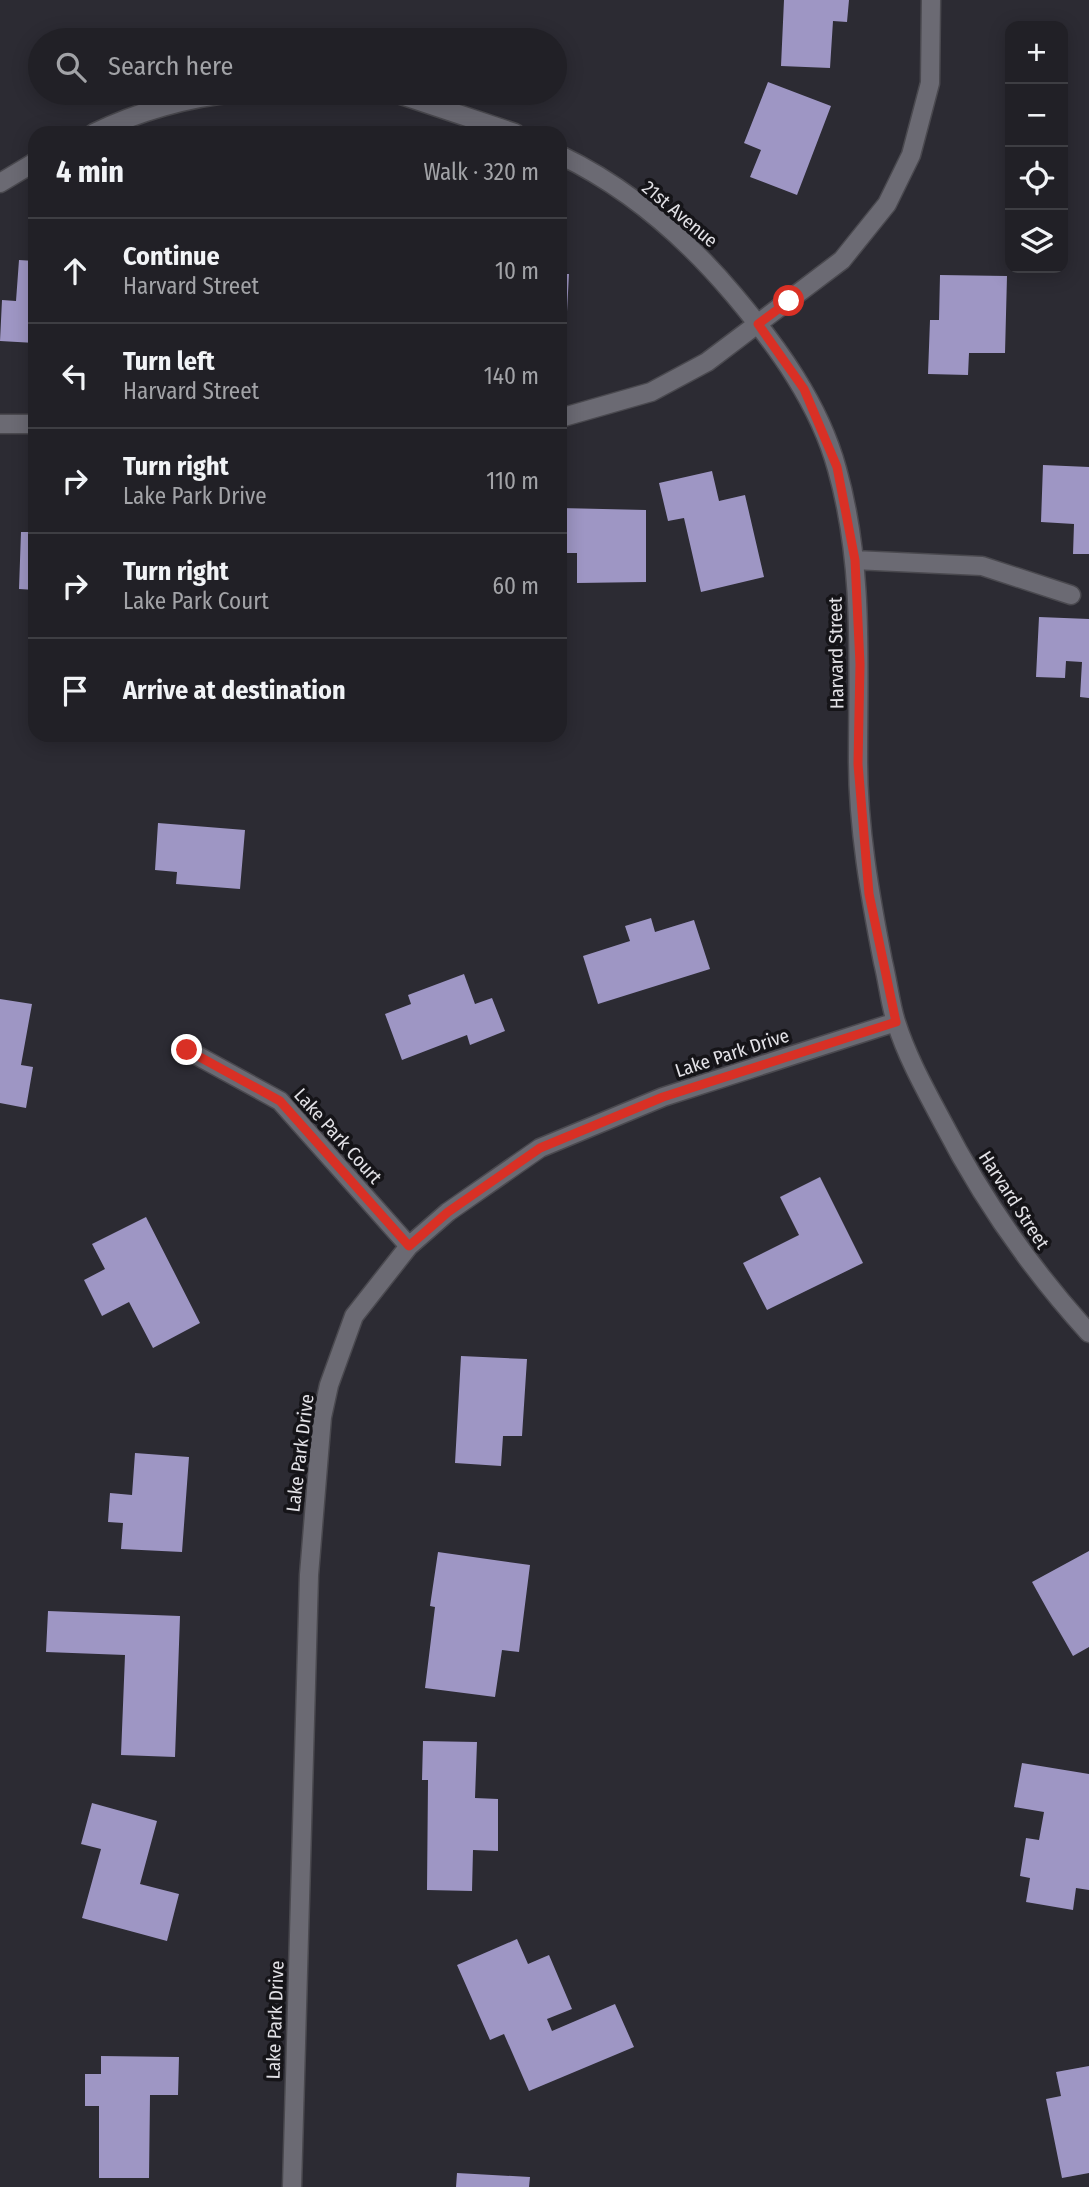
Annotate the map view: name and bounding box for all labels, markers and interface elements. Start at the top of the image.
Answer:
map controls [1005,21,1068,273]
button: + [1005,21,1068,84]
search box [28,28,567,105]
icon: search [52,48,90,86]
text: Search here [108,51,233,82]
button: − [1005,84,1068,147]
button: locate [1005,147,1068,210]
text: 4 min [56,154,124,190]
text: Walk · 320 m [424,158,539,186]
street label: 21st Avenue [638,176,722,252]
button: layers [1005,210,1068,273]
text: Continue [123,241,220,272]
icon: ahead [56,252,94,290]
text: 10 m [495,257,539,285]
text: Harvard Street [123,272,259,300]
route start [773,285,804,316]
text: Turn left [123,346,215,377]
icon: left [56,357,94,395]
text: 140 m [484,362,539,390]
text: Harvard Street [123,377,259,405]
text: Turn right [123,451,229,482]
icon: right [56,462,94,500]
text: 110 m [486,467,539,495]
text: Lake Park Drive [123,482,267,510]
text: Turn right [123,556,229,587]
icon: right [56,567,94,605]
text: 60 m [493,572,539,600]
text: Lake Park Court [123,587,269,615]
street label: Harvard Street [824,596,848,709]
icon: arrive [56,672,94,710]
text: Arrive at destination [123,675,346,706]
street label: Lake Park Drive [672,1024,792,1082]
route end [171,1034,202,1065]
street label: Lake Park Court [289,1084,387,1189]
street label: Harvard Street [974,1147,1055,1254]
street label: Lake Park Drive [281,1393,319,1513]
street label: Lake Park Drive [261,1960,289,2080]

